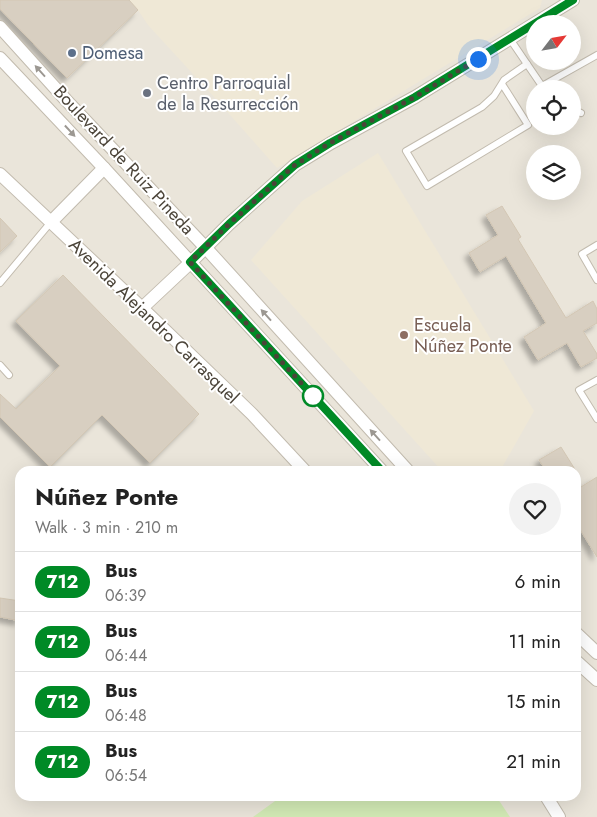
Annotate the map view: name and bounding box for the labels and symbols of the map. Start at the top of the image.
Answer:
north arrow [526,15,581,70]
place label: Domesa [82,40,143,66]
marker: Domesa [66,47,78,59]
your location [466,47,491,72]
one-way arrow [34,66,46,78]
place label: Centro Parroquial de la Resurrección [157,70,299,117]
street label: Boulevard de Ruiz Pineda [48,80,200,240]
marker: Centro Parroquial de la Resurrección [141,87,153,99]
one-way arrow [64,125,76,137]
street label: Avenida Alejandro Carrasquel [63,232,245,410]
one-way arrow [261,308,272,321]
place label: Escuela Núñez Ponte [414,312,512,359]
marker: Escuela Núñez Ponte [398,329,410,341]
unlabelled marker [302,385,324,407]
one-way arrow [370,429,381,442]

